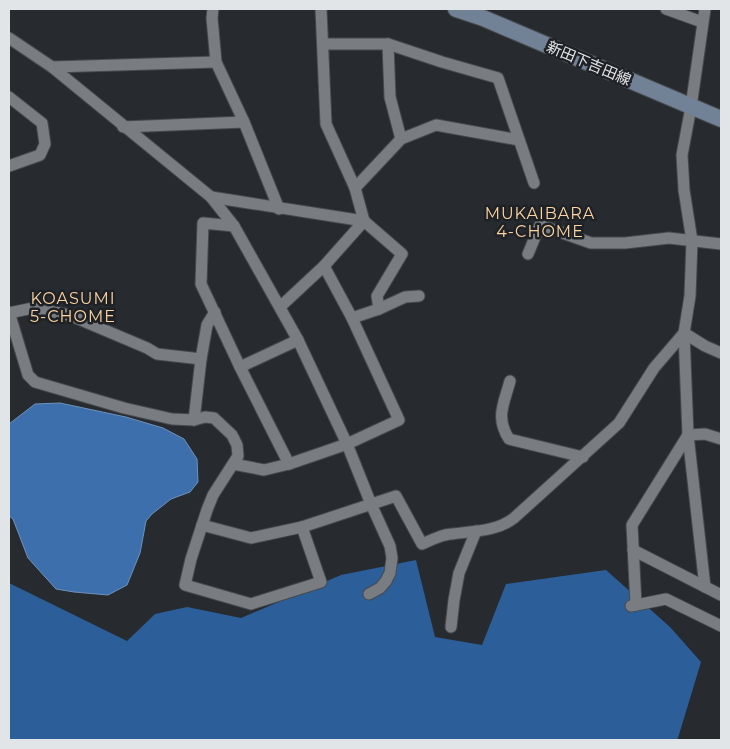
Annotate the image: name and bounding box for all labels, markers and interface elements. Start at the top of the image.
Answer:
street label: 新田下吉田線 [544,37,634,89]
district label: MUKAIBARA 4-CHOME [485,204,595,241]
district label: KOASUMI 5-CHOME [30,289,116,326]

